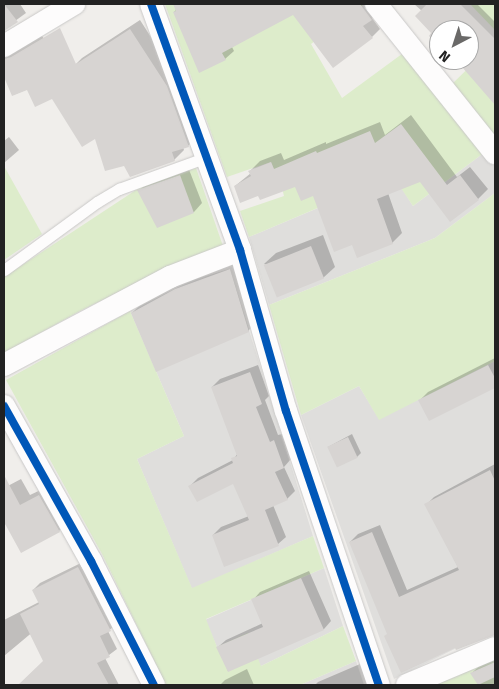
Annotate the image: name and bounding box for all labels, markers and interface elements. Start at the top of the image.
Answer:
north arrow [429,20,479,70]
text: N [436,47,454,66]

